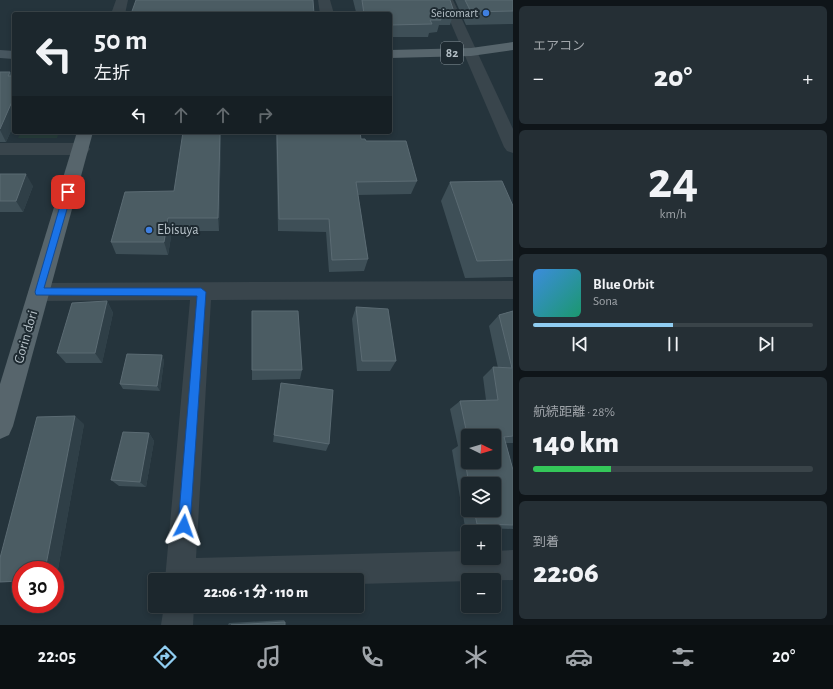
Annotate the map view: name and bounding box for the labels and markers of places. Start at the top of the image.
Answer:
place label: Seicomart [431,7,478,19]
marker: Seicomart [481,8,491,18]
pin [51,175,85,209]
place label: Ebisuya [157,223,199,237]
marker: Ebisuya [144,225,154,235]

